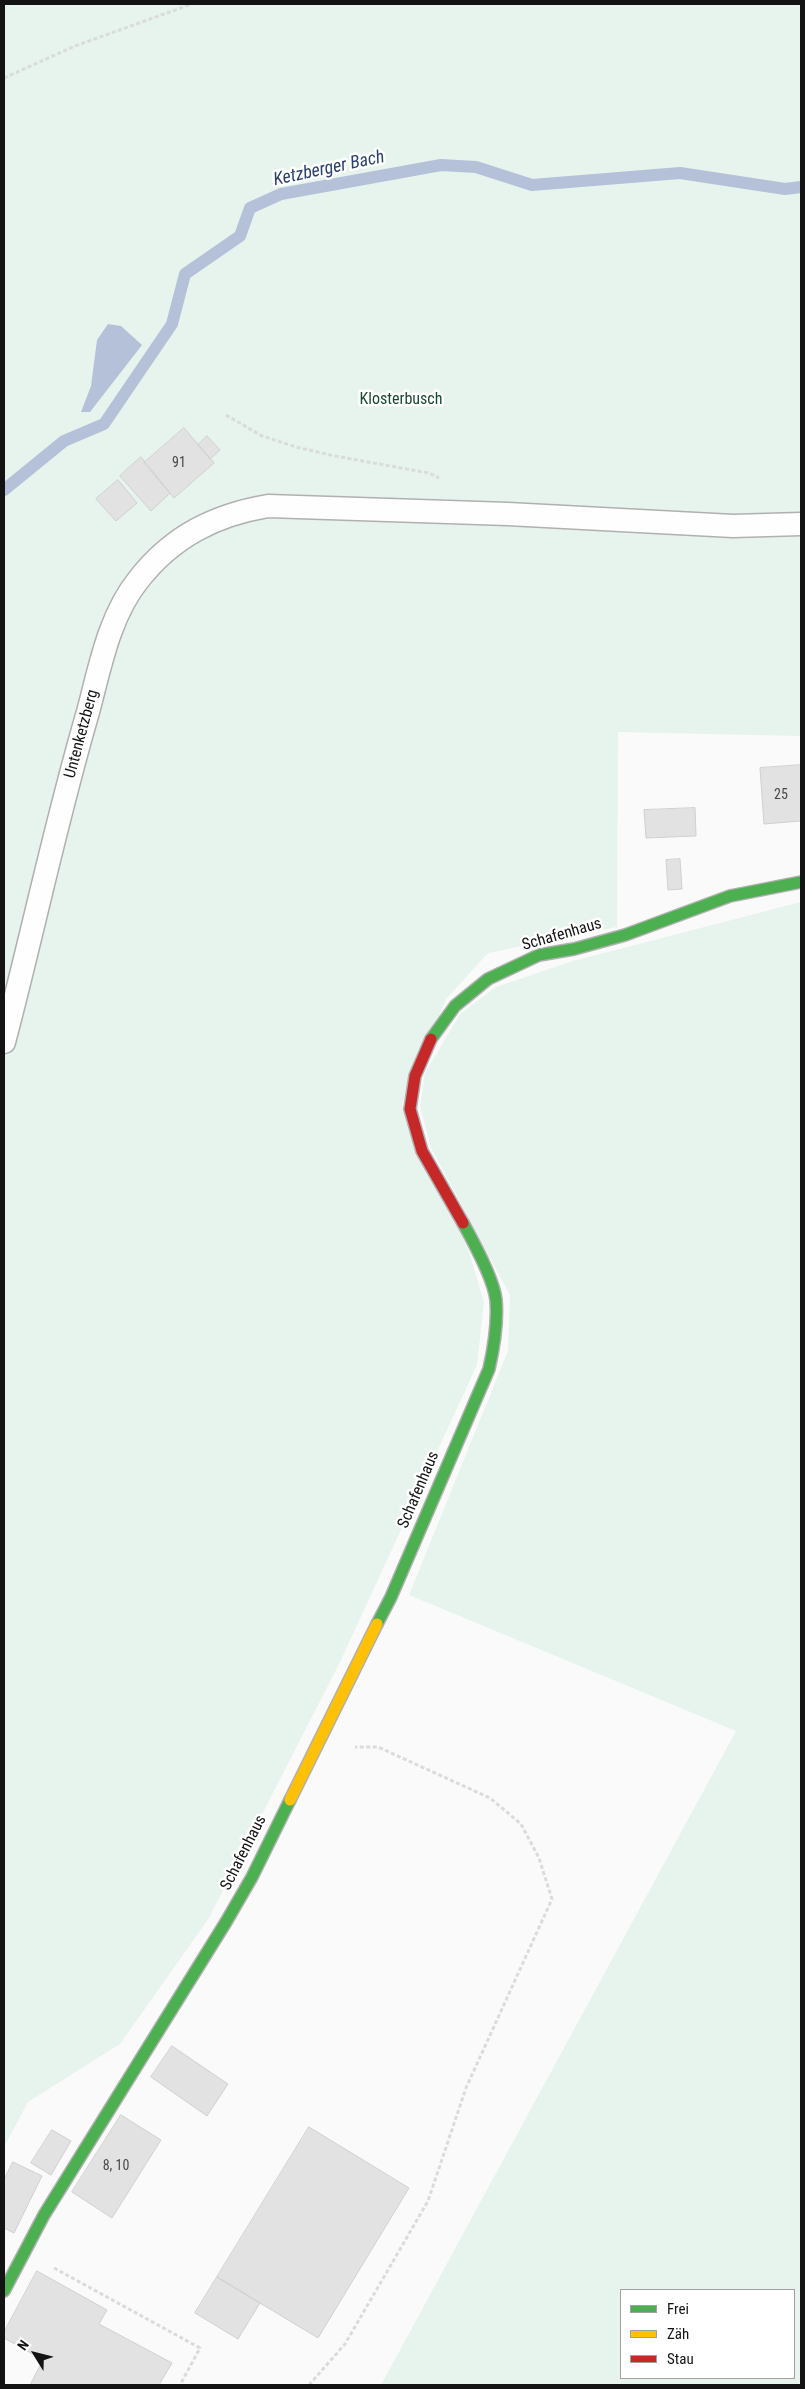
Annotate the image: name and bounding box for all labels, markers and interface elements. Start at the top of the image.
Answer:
water label: Ketzberger Bach [272,147,386,191]
park label: Klosterbusch [360,390,442,410]
house number: 91 [172,455,186,471]
street label: Untenketzberg [61,688,103,780]
house number: 25 [774,787,788,803]
street label: Schafenhaus [520,915,604,955]
street label: Schafenhaus [394,1449,444,1531]
street label: Schafenhaus [217,1812,271,1894]
house number: 8, 10 [103,2158,129,2174]
legend [620,2289,795,2379]
text: Frei [667,2300,689,2318]
text: Zäh [667,2325,689,2343]
north arrow [10,2329,60,2379]
text: N [14,2337,32,2353]
text: Stau [667,2350,694,2368]

